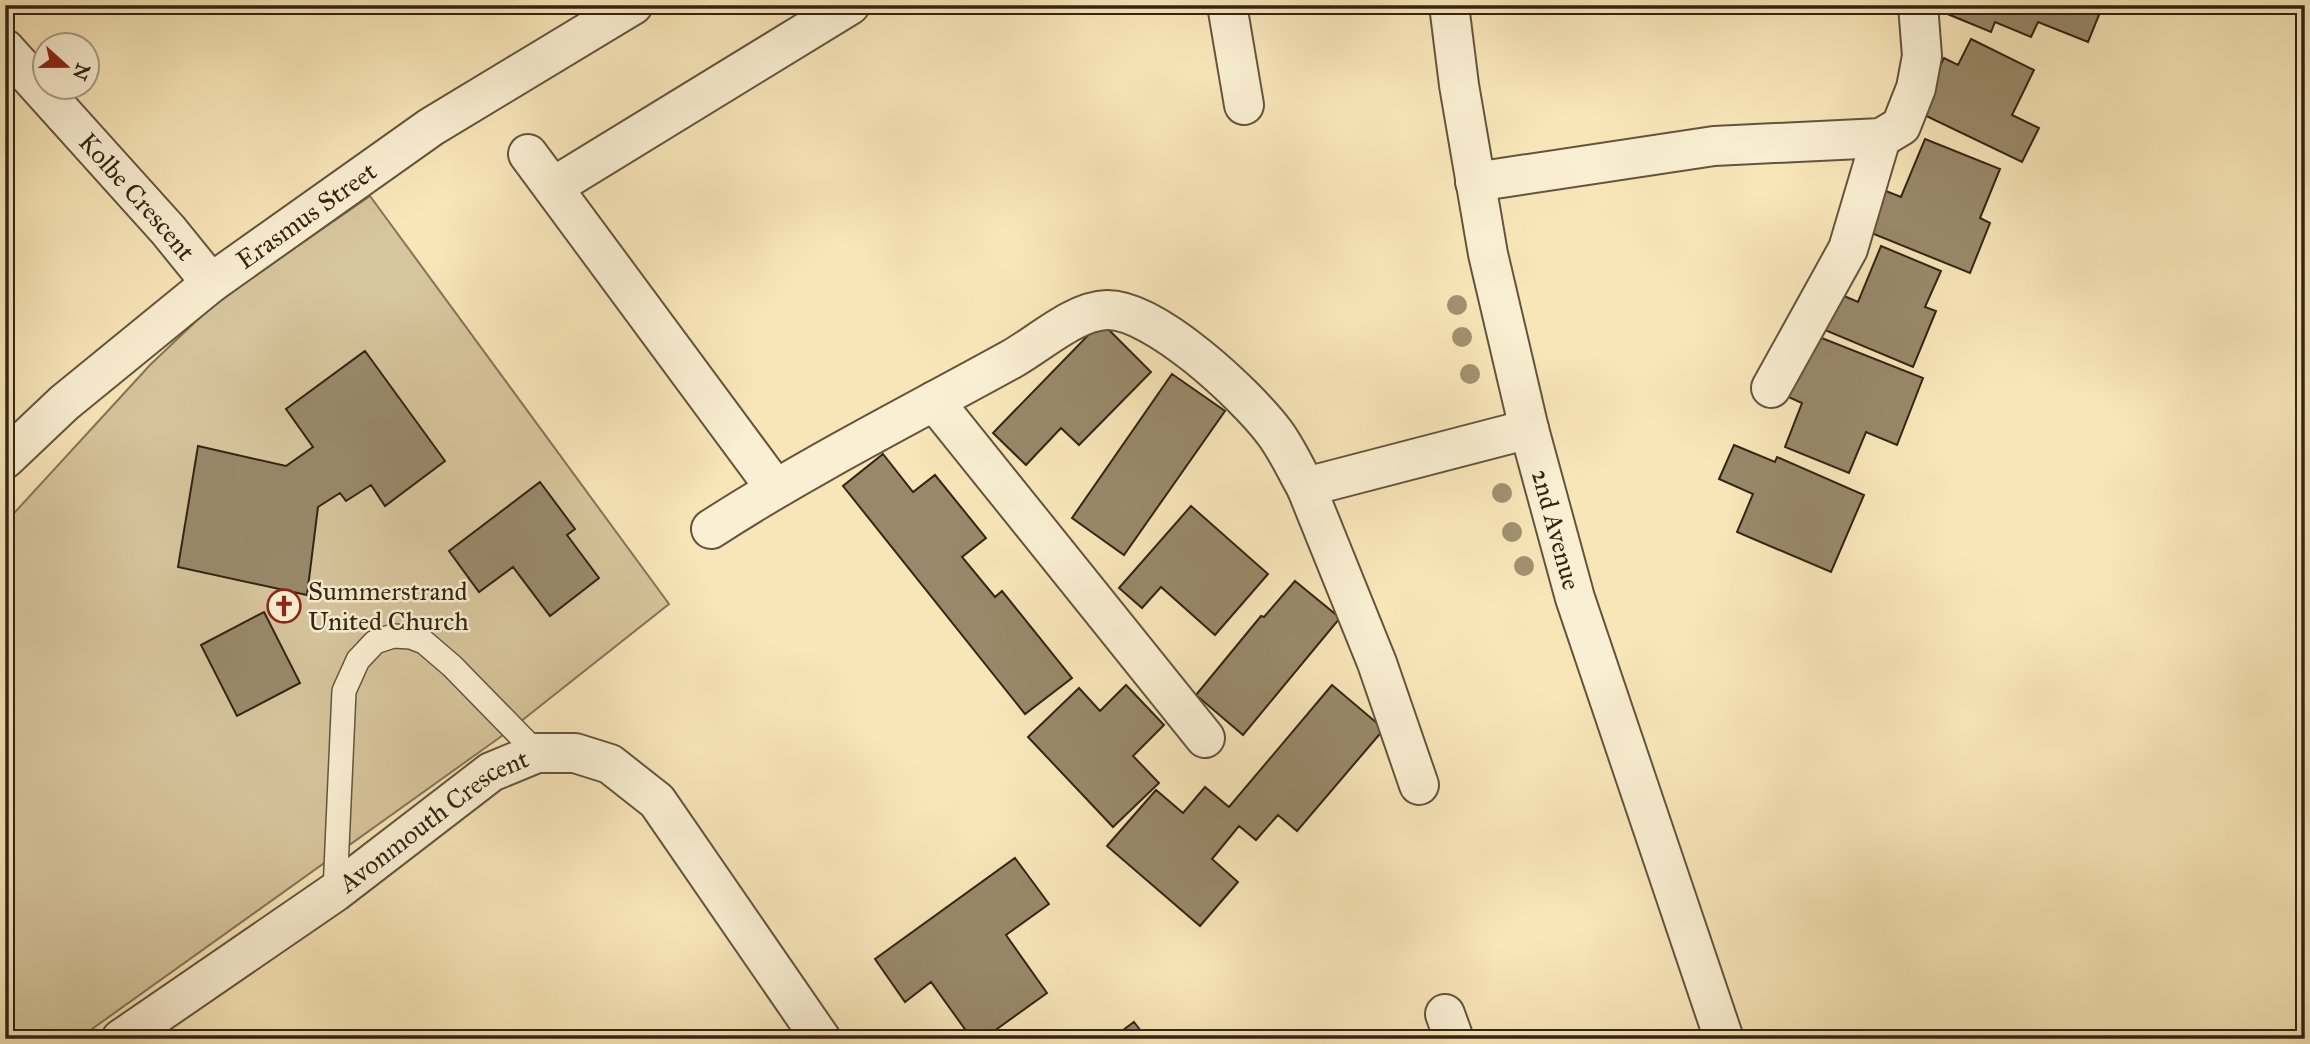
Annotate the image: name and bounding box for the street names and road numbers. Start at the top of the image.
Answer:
street label: Kolbe Crescent [72,126,202,267]
street label: Erasmus Street [230,155,383,276]
street label: 2nd Avenue [1525,466,1588,594]
street label: Avonmouth Crescent [331,742,533,900]

